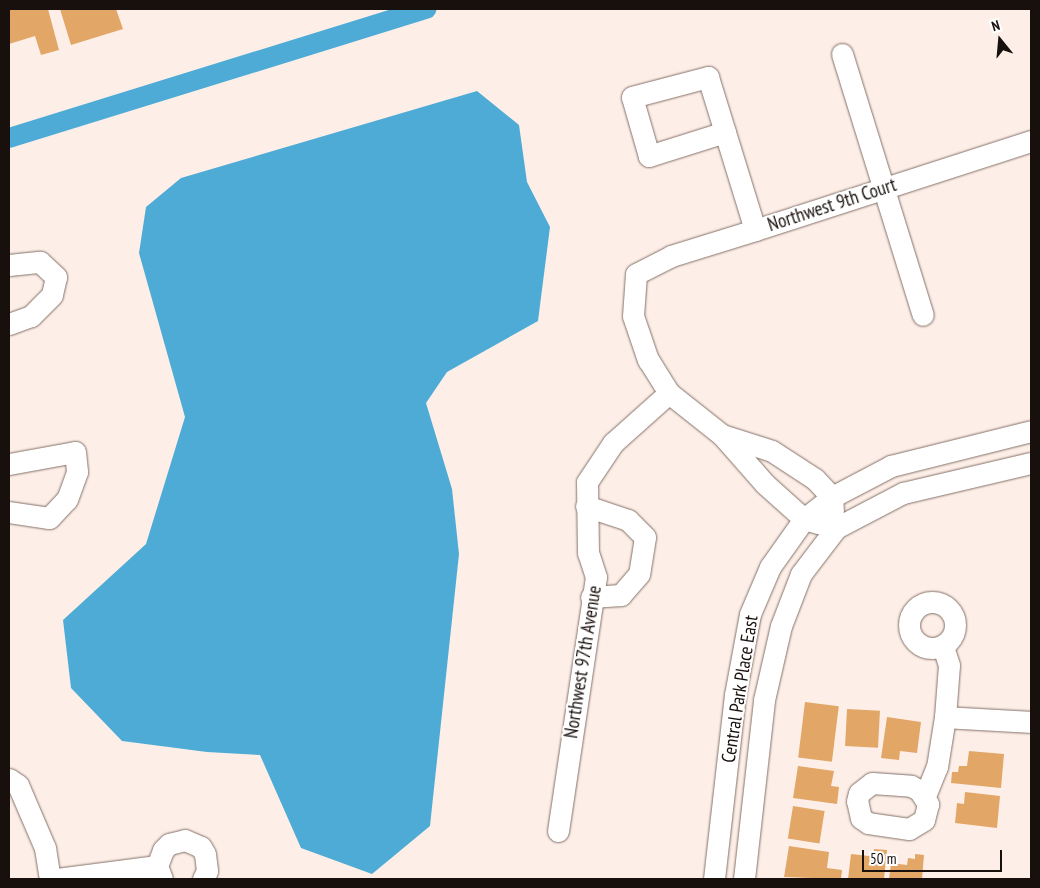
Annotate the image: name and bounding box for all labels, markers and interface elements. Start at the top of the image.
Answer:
north arrow [975,15,1025,65]
text: N [989,16,1002,35]
street label: Northwest 9th Court [765,173,899,237]
street label: Northwest 97th Avenue [560,584,606,740]
street label: Central Park Place East [717,613,763,765]
scale bar [865,840,1005,872]
text: 50 m [870,849,896,868]

